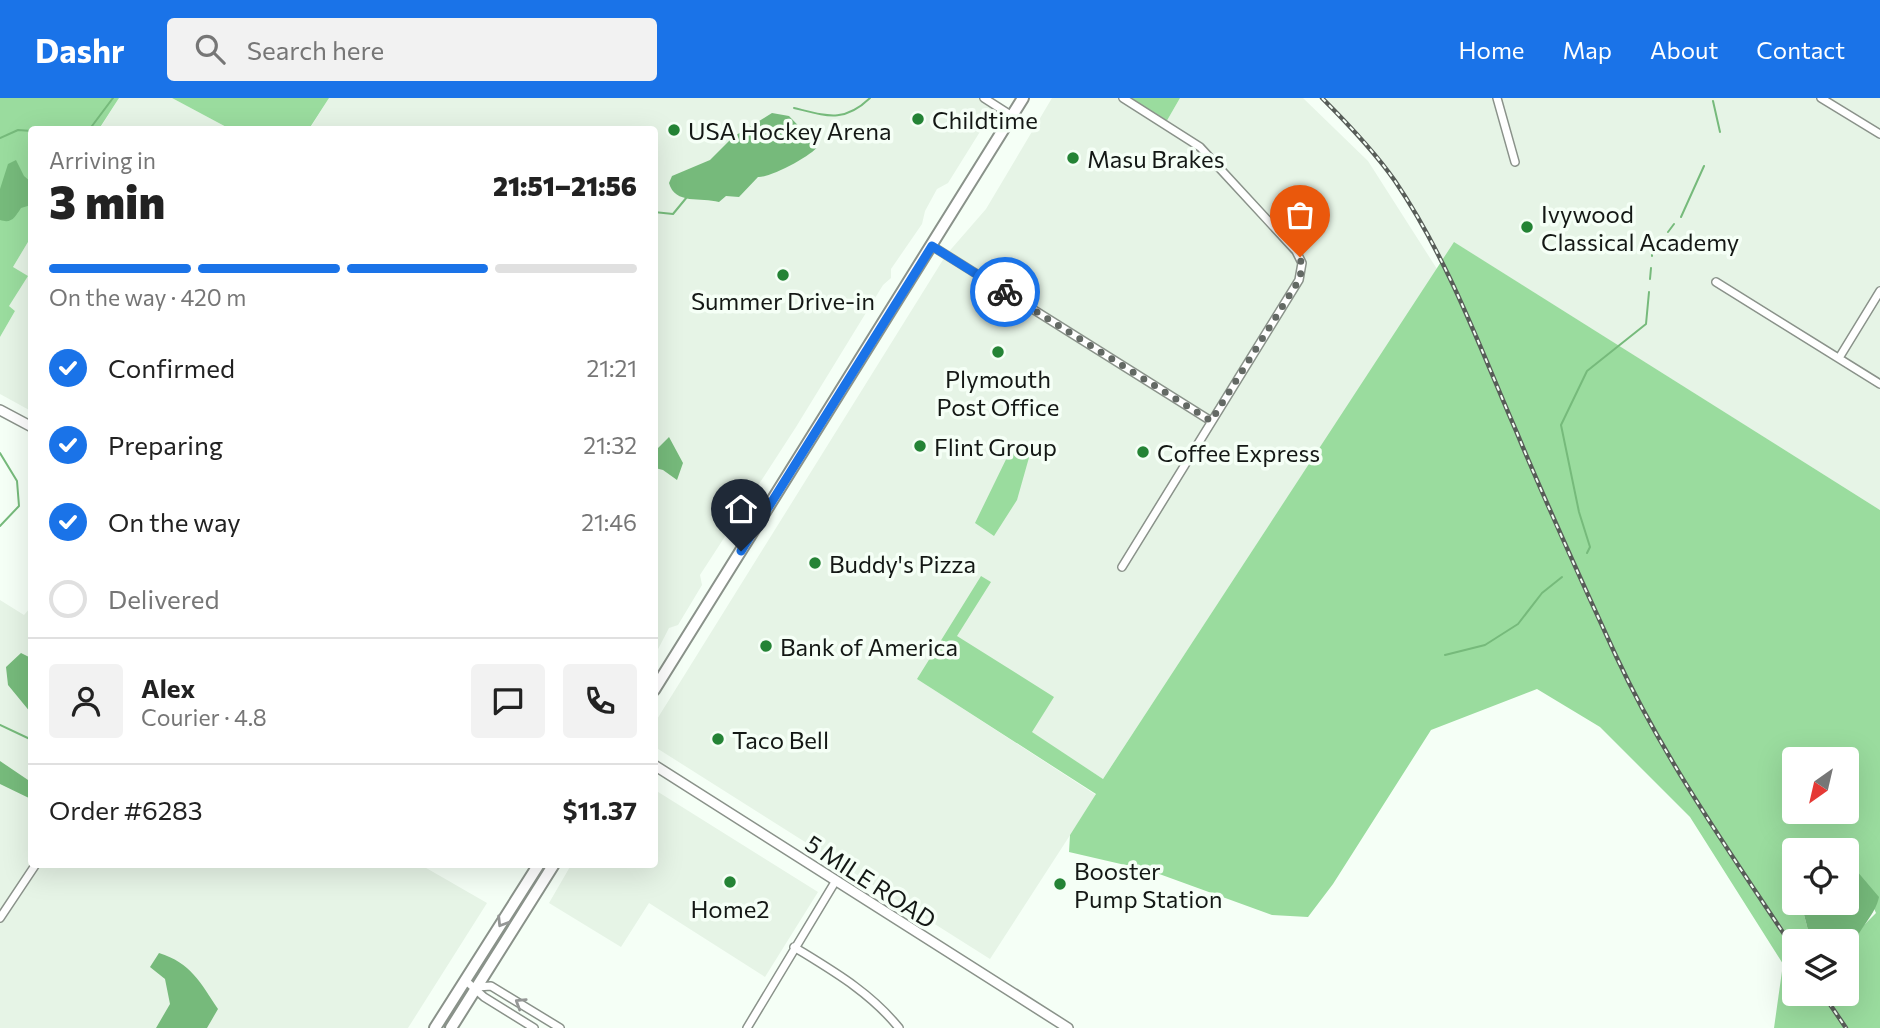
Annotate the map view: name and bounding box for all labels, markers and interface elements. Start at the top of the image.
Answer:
search box [167,18,657,81]
text: Dashr [35,29,125,70]
icon: search [191,30,229,68]
text: Search here [247,34,384,65]
text: Home [1459,35,1525,64]
text: Map [1563,35,1612,64]
text: About [1650,35,1718,64]
text: Contact [1756,35,1845,64]
place label: Childtime [932,105,1038,134]
marker: Childtime [910,111,926,127]
place label: USA Hockey Arena [688,116,892,145]
marker: USA Hockey Arena [666,122,682,138]
place label: Masu Brakes [1087,144,1225,173]
text: Arriving in [49,146,156,174]
marker: Masu Brakes [1065,150,1081,166]
text: 21:51–21:56 [493,170,637,201]
text: 3 min [49,172,165,228]
pin [1270,185,1330,257]
icon: bag [1281,196,1319,234]
place label: Ivywood Classical Academy [1541,199,1739,256]
marker: Ivywood Classical Academy [1519,219,1535,235]
courier [970,257,1040,327]
marker: Summer Drive-in [775,267,791,283]
icon: bike [986,273,1024,311]
text: On the way · 420 m [49,283,246,311]
place label: Summer Drive-in [691,286,875,315]
marker: Plymouth Post Office [990,344,1006,360]
icon: check [49,349,87,387]
text: Confirmed [108,352,235,383]
text: 21:21 [586,354,637,382]
place label: Plymouth Post Office [937,364,1059,421]
icon: check [49,426,87,464]
text: Preparing [108,429,223,460]
text: 21:32 [583,431,637,459]
place label: Flint Group [934,432,1057,461]
marker: Flint Group [912,438,928,454]
place label: Coffee Express [1157,438,1320,467]
marker: Coffee Express [1135,444,1151,460]
pin [711,479,771,551]
icon: home [722,490,760,528]
icon: check [49,503,87,541]
text: On the way [108,506,241,537]
text: 21:46 [581,508,637,536]
place label: Buddy's Pizza [829,549,976,578]
marker: Buddy's Pizza [807,555,823,571]
text: Delivered [108,583,219,614]
place label: Bank of America [780,632,958,661]
marker: Bank of America [758,638,774,654]
button: person [49,664,123,738]
button: chat [471,664,545,738]
button: phone [563,664,637,738]
text: Alex [141,672,195,703]
text: Courier · 4.8 [141,703,267,731]
place label: Taco Bell [732,725,829,754]
marker: Taco Bell [710,731,726,747]
north arrow [1782,747,1858,824]
map controls [1782,747,1859,1006]
text: Order #6283 [49,794,203,825]
text: $11.37 [562,794,637,825]
street label: 5 MILE ROAD [800,828,942,934]
button: locate [1782,838,1859,915]
place label: Booster Pump Station [1074,856,1223,913]
marker: Home2 [722,874,738,890]
marker: Booster Pump Station [1052,876,1068,892]
place label: Home2 [690,894,770,923]
one-way arrow [498,914,511,927]
button: layers [1782,929,1859,1006]
one-way arrow [514,998,527,1011]

